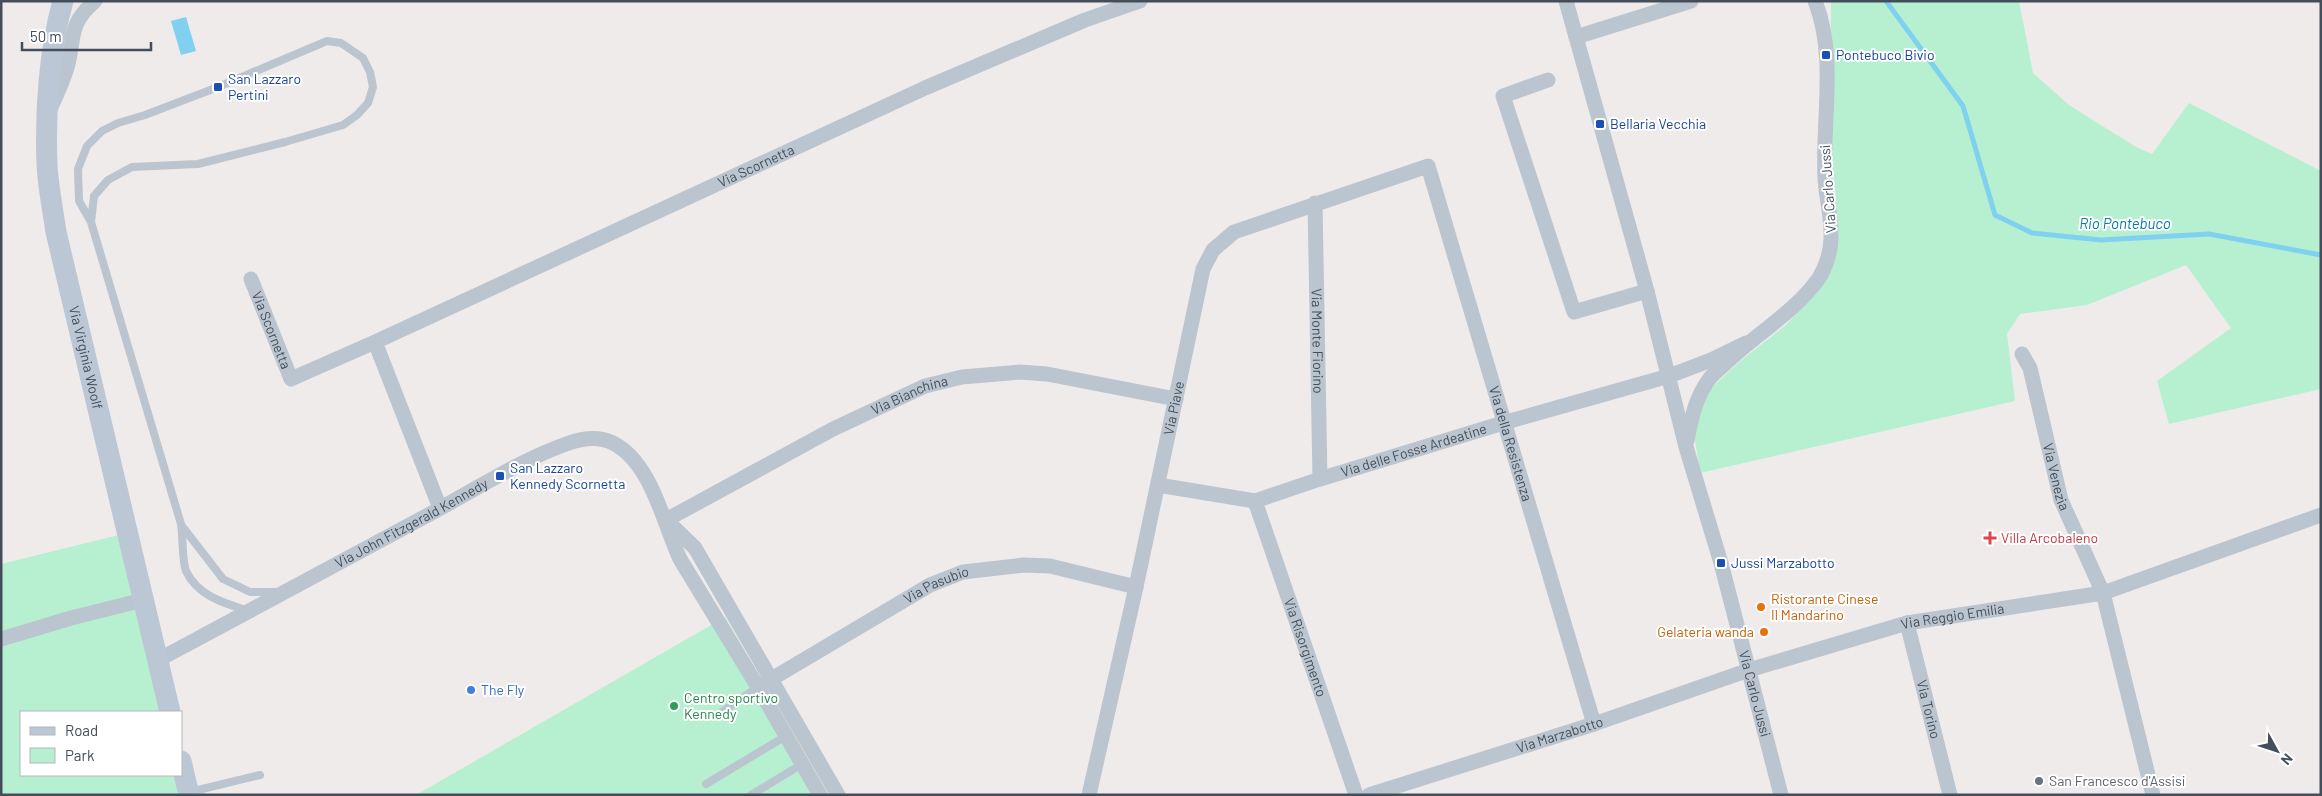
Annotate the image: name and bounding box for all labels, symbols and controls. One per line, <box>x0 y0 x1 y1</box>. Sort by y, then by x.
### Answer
scale bar <box>22 20 151 52</box>
text: 50 m <box>30 27 62 45</box>
place label: Pontebuco Bivio <box>1836 46 1935 63</box>
marker: Pontebuco Bivio <box>1820 49 1832 61</box>
place label: San Lazzaro Pertini <box>228 70 301 103</box>
marker: San Lazzaro Pertini <box>212 81 224 93</box>
place label: Bellaria Vecchia <box>1610 115 1706 132</box>
marker: Bellaria Vecchia <box>1594 118 1606 130</box>
street label: Via Scornetta <box>715 141 797 191</box>
street label: Via Carlo Jussi <box>1816 144 1839 234</box>
water label: Rio Pontebuco <box>2079 214 2171 232</box>
street label: Via Monte Fiorino <box>1309 288 1327 394</box>
street label: Via Scornetta <box>249 289 295 371</box>
street label: Via Virginia Woolf <box>66 304 107 411</box>
street label: Via Bianchina <box>868 372 949 418</box>
street label: Via Piave <box>1159 380 1187 437</box>
street label: Via della Resistenza <box>1486 384 1536 503</box>
street label: Via delle Fosse Ardeatine <box>1339 420 1489 480</box>
street label: Via Venezia <box>2040 441 2074 513</box>
place label: San Lazzaro Kennedy Scornetta <box>510 459 625 492</box>
marker: San Lazzaro Kennedy Scornetta <box>494 470 506 482</box>
street label: Via John Fitzgerald Kennedy <box>332 474 491 571</box>
place label: Villa Arcobaleno <box>2001 529 2098 546</box>
marker: Villa Arcobaleno <box>1983 531 1997 545</box>
place label: Jussi Marzabotto <box>1731 554 1835 571</box>
marker: Jussi Marzabotto <box>1715 557 1727 569</box>
street label: Via Pasubio <box>900 562 970 607</box>
place label: Ristorante Cinese Il Mandarino <box>1771 590 1878 623</box>
street label: Via Risorgimento <box>1281 596 1331 699</box>
street label: Via Reggio Emilia <box>1899 599 2005 632</box>
marker: Ristorante Cinese Il Mandarino <box>1755 601 1767 613</box>
place label: Gelateria wanda <box>1657 623 1754 640</box>
marker: Gelateria wanda <box>1758 626 1770 638</box>
street label: Via Carlo Jussi <box>1736 648 1775 739</box>
street label: Via Torino <box>1914 678 1945 740</box>
place label: The Fly <box>481 681 525 698</box>
marker: The Fly <box>465 684 477 696</box>
place label: Centro sportivo Kennedy <box>684 689 778 722</box>
marker: Centro sportivo Kennedy <box>668 700 680 712</box>
legend <box>20 711 182 776</box>
street label: Via Marzabotto <box>1514 712 1605 756</box>
text: Road <box>65 721 98 739</box>
north arrow <box>2252 726 2302 776</box>
text: Park <box>65 746 95 764</box>
text: N <box>2278 751 2297 769</box>
place label: San Francesco d'Assisi <box>2049 772 2185 789</box>
marker: San Francesco d'Assisi <box>2033 775 2045 787</box>

